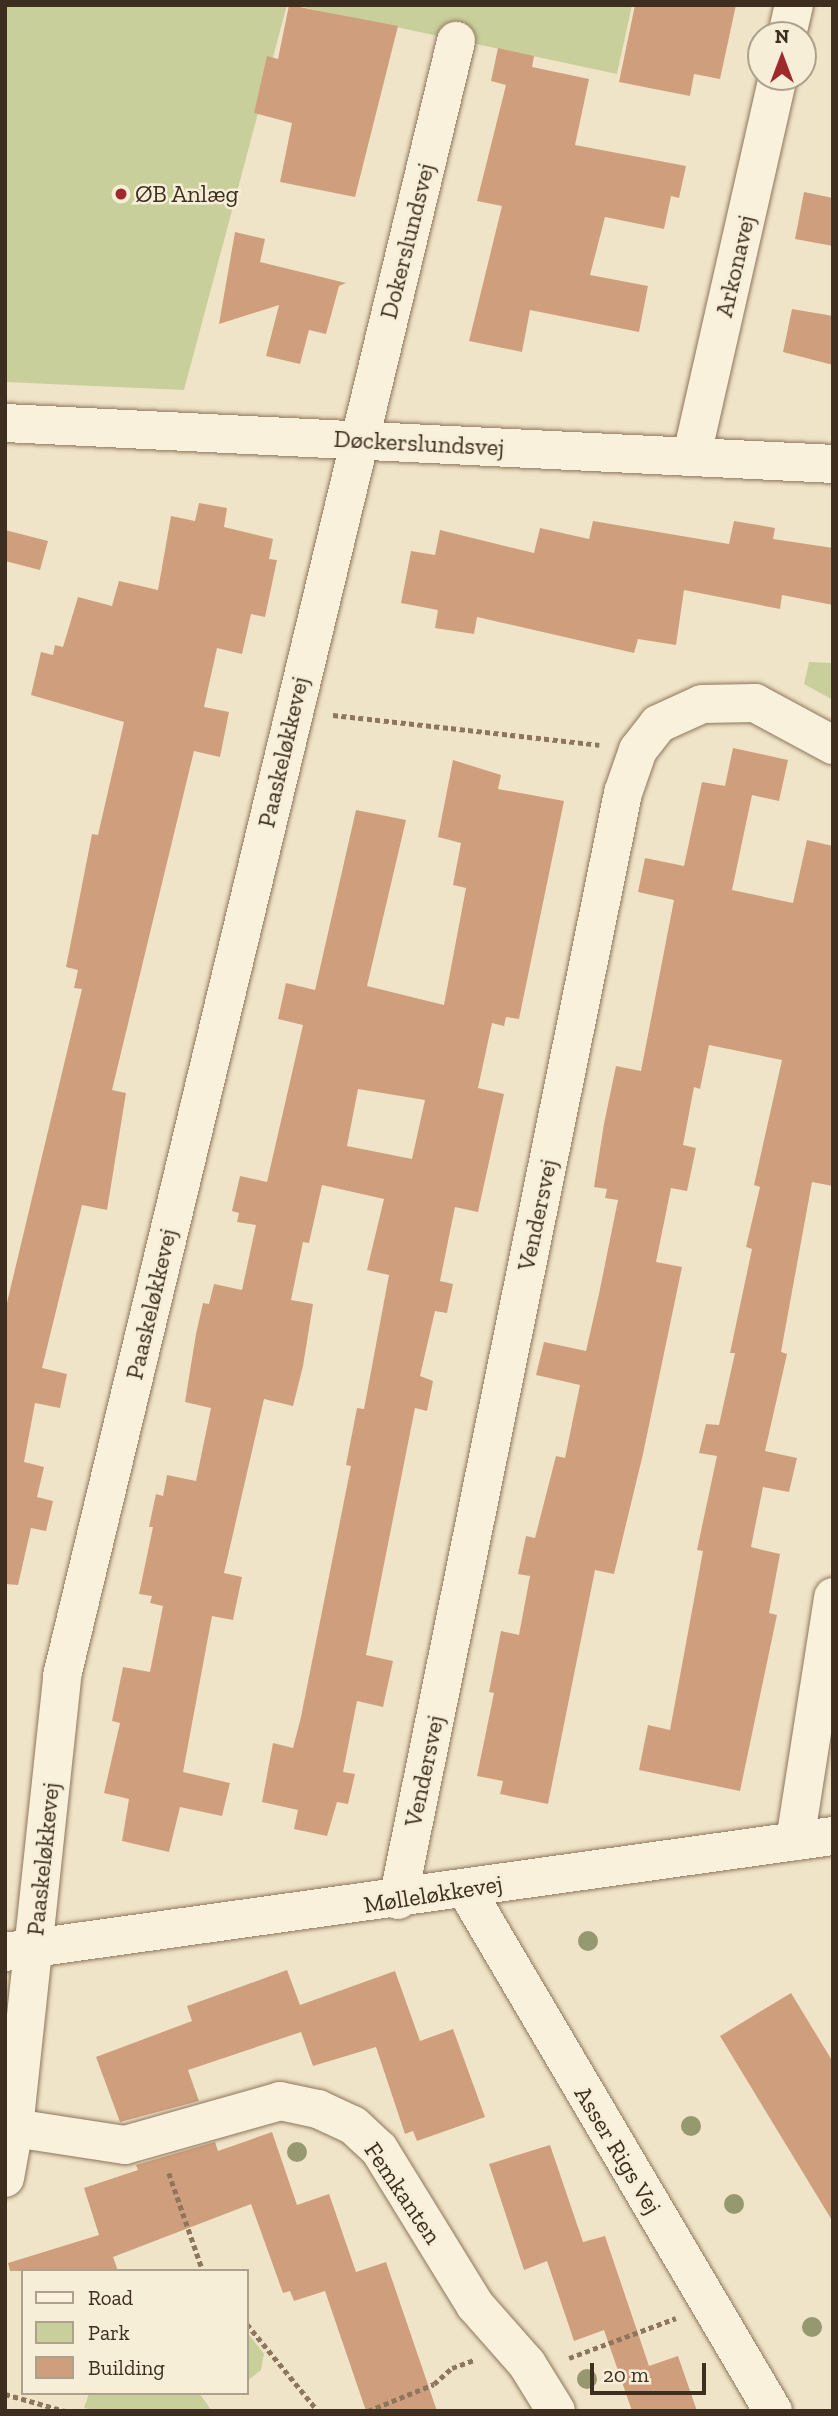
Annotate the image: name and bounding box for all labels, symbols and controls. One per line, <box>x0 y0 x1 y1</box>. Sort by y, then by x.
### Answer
north arrow <box>747 21 817 91</box>
text: N <box>775 25 789 48</box>
street label: Dokerslundsvej <box>374 160 440 322</box>
place label: ØB Anlæg <box>135 180 239 208</box>
marker: ØB Anlæg <box>113 186 129 202</box>
street label: Arkonavej <box>709 212 761 320</box>
street label: Døckerslundsvej <box>333 424 505 462</box>
street label: Paaskeløkkevej <box>252 674 314 830</box>
street label: Vendersvej <box>511 1157 563 1273</box>
street label: Paaskeløkkevej <box>120 1226 182 1382</box>
street label: Vendersvej <box>398 1713 450 1829</box>
street label: Paaskeløkkevej <box>21 1781 65 1937</box>
street label: Mølleløkkevej <box>361 1869 505 1919</box>
street label: Asser Rigs Vej <box>568 2080 668 2220</box>
street label: Femkanten <box>358 2137 448 2249</box>
legend <box>21 2269 248 2395</box>
text: Road <box>88 2285 133 2310</box>
text: Park <box>88 2320 130 2345</box>
scale bar <box>593 2350 708 2394</box>
text: Building <box>88 2355 165 2380</box>
text: 20 m <box>603 2362 649 2387</box>

